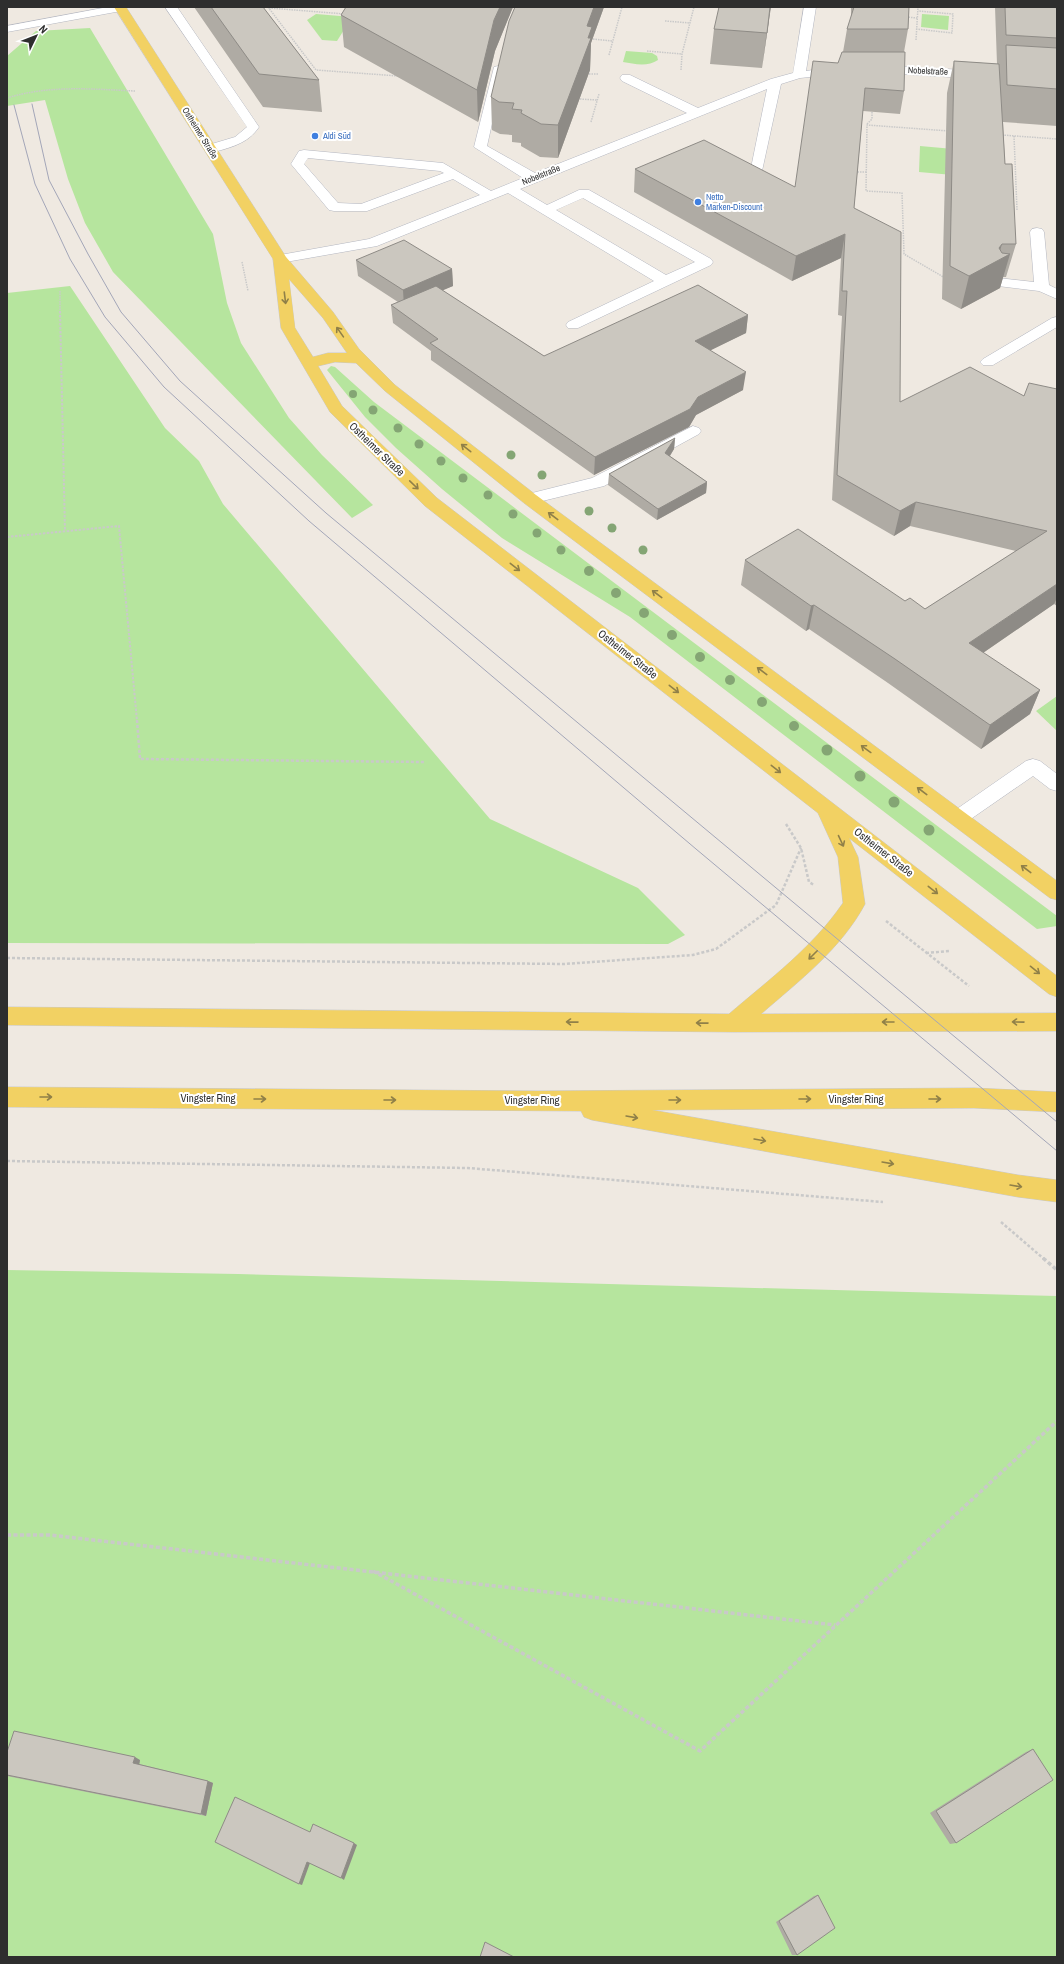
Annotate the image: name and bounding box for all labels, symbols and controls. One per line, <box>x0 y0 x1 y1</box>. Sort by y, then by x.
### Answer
north arrow <box>16 16 56 56</box>
text: N <box>36 22 51 36</box>
street label: Nobelstraße <box>908 64 948 78</box>
street label: Ostheimer Straße <box>179 105 221 161</box>
place label: Aldi Süd <box>322 130 351 142</box>
marker: Aldi Süd <box>310 131 320 141</box>
street label: Nobelstraße <box>520 162 562 188</box>
place label: Netto Marken-Discount <box>706 191 762 213</box>
marker: Netto Marken-Discount <box>693 197 703 207</box>
one-way arrow <box>281 291 289 304</box>
one-way arrow <box>336 327 344 338</box>
street label: Ostheimer Straße <box>346 419 408 479</box>
one-way arrow <box>460 444 471 453</box>
one-way arrow <box>409 480 419 490</box>
one-way arrow <box>548 512 559 520</box>
one-way arrow <box>510 563 521 571</box>
one-way arrow <box>652 589 663 598</box>
street label: Ostheimer Straße <box>595 626 661 682</box>
one-way arrow <box>756 667 767 676</box>
one-way arrow <box>668 685 679 693</box>
one-way arrow <box>861 745 872 753</box>
one-way arrow <box>771 764 782 773</box>
one-way arrow <box>917 786 928 795</box>
street label: Ostheimer Straße <box>851 824 917 880</box>
one-way arrow <box>838 835 845 847</box>
one-way arrow <box>1020 865 1031 873</box>
one-way arrow <box>927 886 938 894</box>
one-way arrow <box>808 950 818 960</box>
one-way arrow <box>1030 966 1041 975</box>
one-way arrow <box>566 1018 579 1026</box>
one-way arrow <box>882 1018 895 1026</box>
one-way arrow <box>1012 1018 1025 1025</box>
one-way arrow <box>696 1019 709 1027</box>
street label: Vingster Ring <box>181 1091 236 1105</box>
street label: Vingster Ring <box>829 1092 884 1106</box>
one-way arrow <box>39 1093 52 1101</box>
street label: Vingster Ring <box>505 1093 560 1107</box>
one-way arrow <box>253 1095 266 1103</box>
one-way arrow <box>798 1095 811 1103</box>
one-way arrow <box>928 1095 941 1103</box>
one-way arrow <box>383 1096 396 1104</box>
one-way arrow <box>668 1096 681 1104</box>
one-way arrow <box>625 1114 638 1122</box>
one-way arrow <box>753 1136 766 1144</box>
one-way arrow <box>881 1159 894 1167</box>
one-way arrow <box>1009 1182 1022 1190</box>

